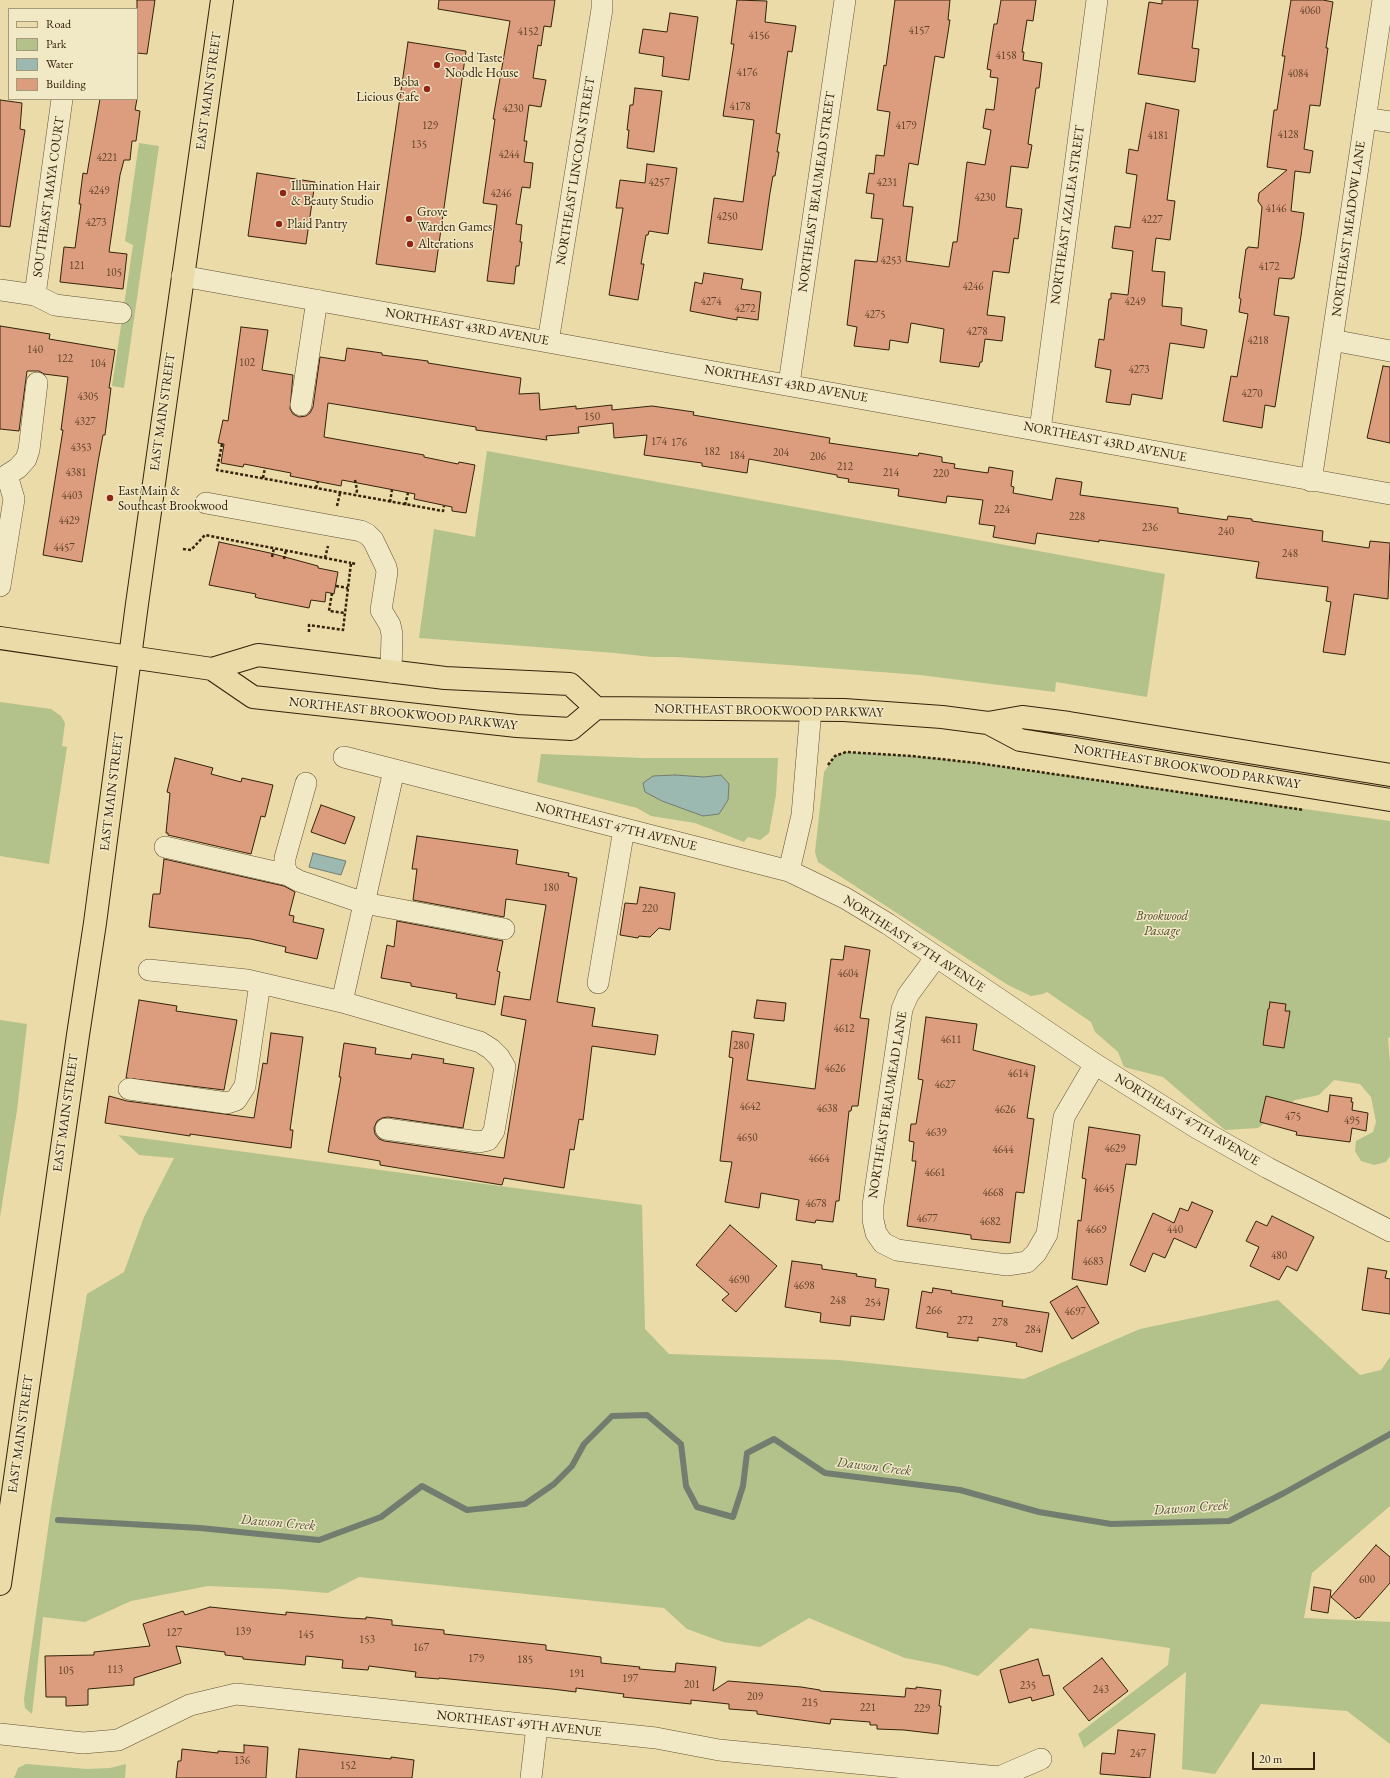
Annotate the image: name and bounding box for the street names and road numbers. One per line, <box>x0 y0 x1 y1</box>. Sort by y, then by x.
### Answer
street label: EAST MAIN STREET <box>193 31 225 151</box>
street label: NORTHEAST LINCOLN STREET <box>553 76 599 266</box>
street label: NORTHEAST BEAUMEAD STREET <box>795 91 839 293</box>
street label: SOUTHEAST MAYA COURT <box>30 116 68 278</box>
street label: NORTHEAST AZALEA STREET <box>1048 124 1088 306</box>
street label: NORTHEAST MEADOW LANE <box>1329 140 1369 318</box>
street label: NORTHEAST 43RD AVENUE <box>384 305 550 349</box>
street label: EAST MAIN STREET <box>147 352 179 472</box>
street label: NORTHEAST 43RD AVENUE <box>703 362 869 406</box>
street label: NORTHEAST 43RD AVENUE <box>1022 419 1188 465</box>
street label: NORTHEAST BROOKWOOD PARKWAY <box>288 694 518 734</box>
street label: NORTHEAST BROOKWOOD PARKWAY <box>654 701 884 721</box>
street label: EAST MAIN STREET <box>97 732 127 852</box>
street label: NORTHEAST BROOKWOOD PARKWAY <box>1073 741 1301 793</box>
street label: NORTHEAST 47TH AVENUE <box>534 799 698 855</box>
street label: NORTHEAST 47TH AVENUE <box>840 892 988 996</box>
street label: NORTHEAST BEAUMEAD LANE <box>865 1010 911 1200</box>
street label: EAST MAIN STREET <box>50 1053 82 1173</box>
street label: NORTHEAST 47TH AVENUE <box>1112 1071 1262 1169</box>
street label: EAST MAIN STREET <box>5 1374 37 1494</box>
street label: NORTHEAST 49TH AVENUE <box>436 1708 602 1740</box>

